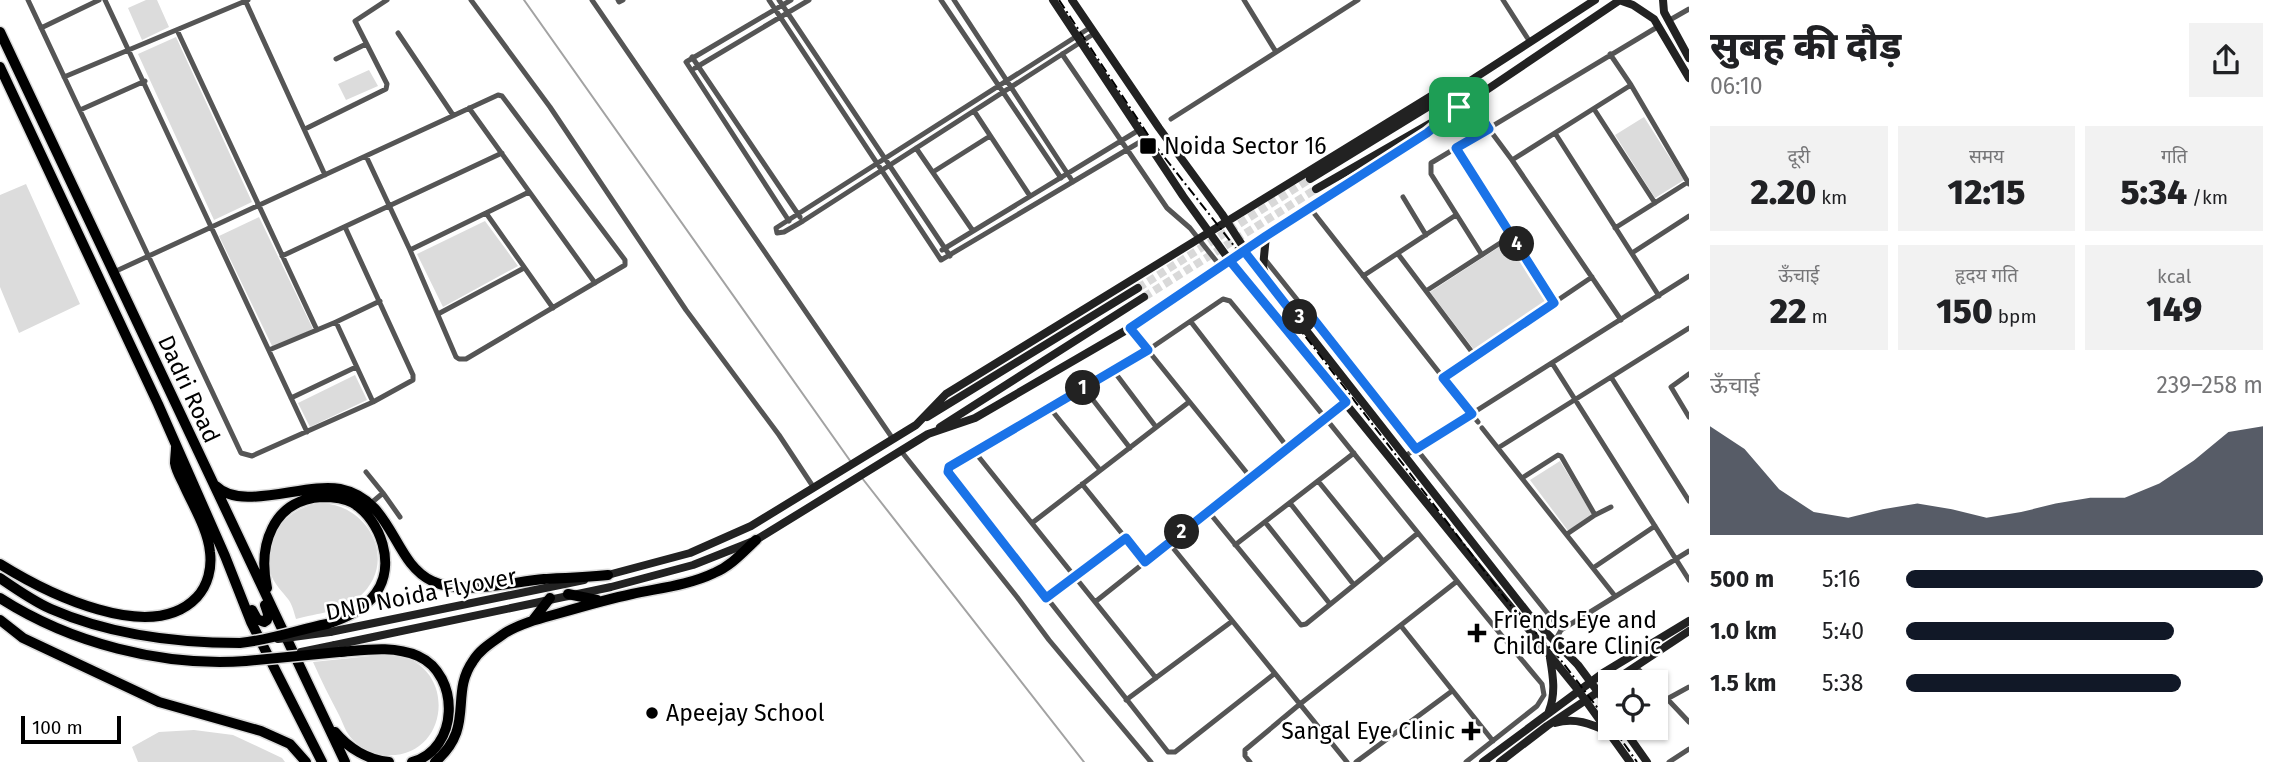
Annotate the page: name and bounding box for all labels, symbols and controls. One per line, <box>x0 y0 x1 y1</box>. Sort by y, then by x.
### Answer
text: सुबह की दौड़ <box>1710 23 1901 69</box>
button: share <box>2189 23 2263 97</box>
text: 06:10 <box>1710 72 1763 100</box>
pin <box>1429 77 1489 137</box>
icon: arrive <box>1440 88 1478 126</box>
place label: Noida Sector 16 <box>1164 132 1327 160</box>
marker: Noida Sector 16 <box>1138 136 1158 156</box>
text: दूरी <box>1787 145 1810 168</box>
text: समय <box>1969 145 2004 168</box>
text: गति <box>2161 145 2187 168</box>
text: 2.20 <box>1750 171 1816 213</box>
text: 12:15 <box>1948 171 2025 213</box>
text: 5:34 <box>2120 171 2187 213</box>
text: km <box>1816 186 1847 209</box>
text: /km <box>2187 186 2228 209</box>
pin: 4 <box>1500 226 1534 262</box>
text: 4 <box>1511 232 1522 255</box>
text: ऊँचाई <box>1778 264 1819 287</box>
text: हृदय गति <box>1955 264 2018 287</box>
text: kcal <box>2157 265 2191 288</box>
text: 149 <box>2146 288 2202 330</box>
text: 22 <box>1770 290 1806 332</box>
text: 150 <box>1936 290 1993 332</box>
pin: 3 <box>1282 300 1318 334</box>
text: 3 <box>1295 305 1304 328</box>
text: m <box>1806 305 1828 328</box>
text: bpm <box>1993 305 2037 328</box>
street label: Dadri Road <box>152 331 226 447</box>
pin: 1 <box>1066 370 1100 406</box>
text: ऊँचाई <box>1710 371 1760 399</box>
text: 239–258 m <box>2157 371 2263 399</box>
text: 1 <box>1078 376 1087 399</box>
pin: 2 <box>1164 514 1200 550</box>
text: 2 <box>1177 520 1186 543</box>
street label: DND Noida Flyover <box>323 562 519 626</box>
text: 500 m <box>1710 565 1774 593</box>
text: 5:16 <box>1822 565 1860 593</box>
place label: Friends Eye and Child Care Clinic <box>1493 606 1661 660</box>
text: 1.0 km <box>1710 617 1777 645</box>
text: 5:40 <box>1822 617 1864 645</box>
marker: Friends Eye and Child Care Clinic <box>1467 623 1487 643</box>
text: 1.5 km <box>1710 669 1776 697</box>
text: 5:38 <box>1822 669 1863 697</box>
map controls <box>1598 670 1668 740</box>
button: locate <box>1598 670 1668 740</box>
place label: Apeejay School <box>666 699 825 727</box>
marker: Apeejay School <box>644 705 660 721</box>
scale bar <box>21 713 121 745</box>
text: 100 m <box>32 716 83 739</box>
place label: Sangal Eye Clinic <box>1281 717 1455 745</box>
marker: Sangal Eye Clinic <box>1461 721 1481 741</box>

